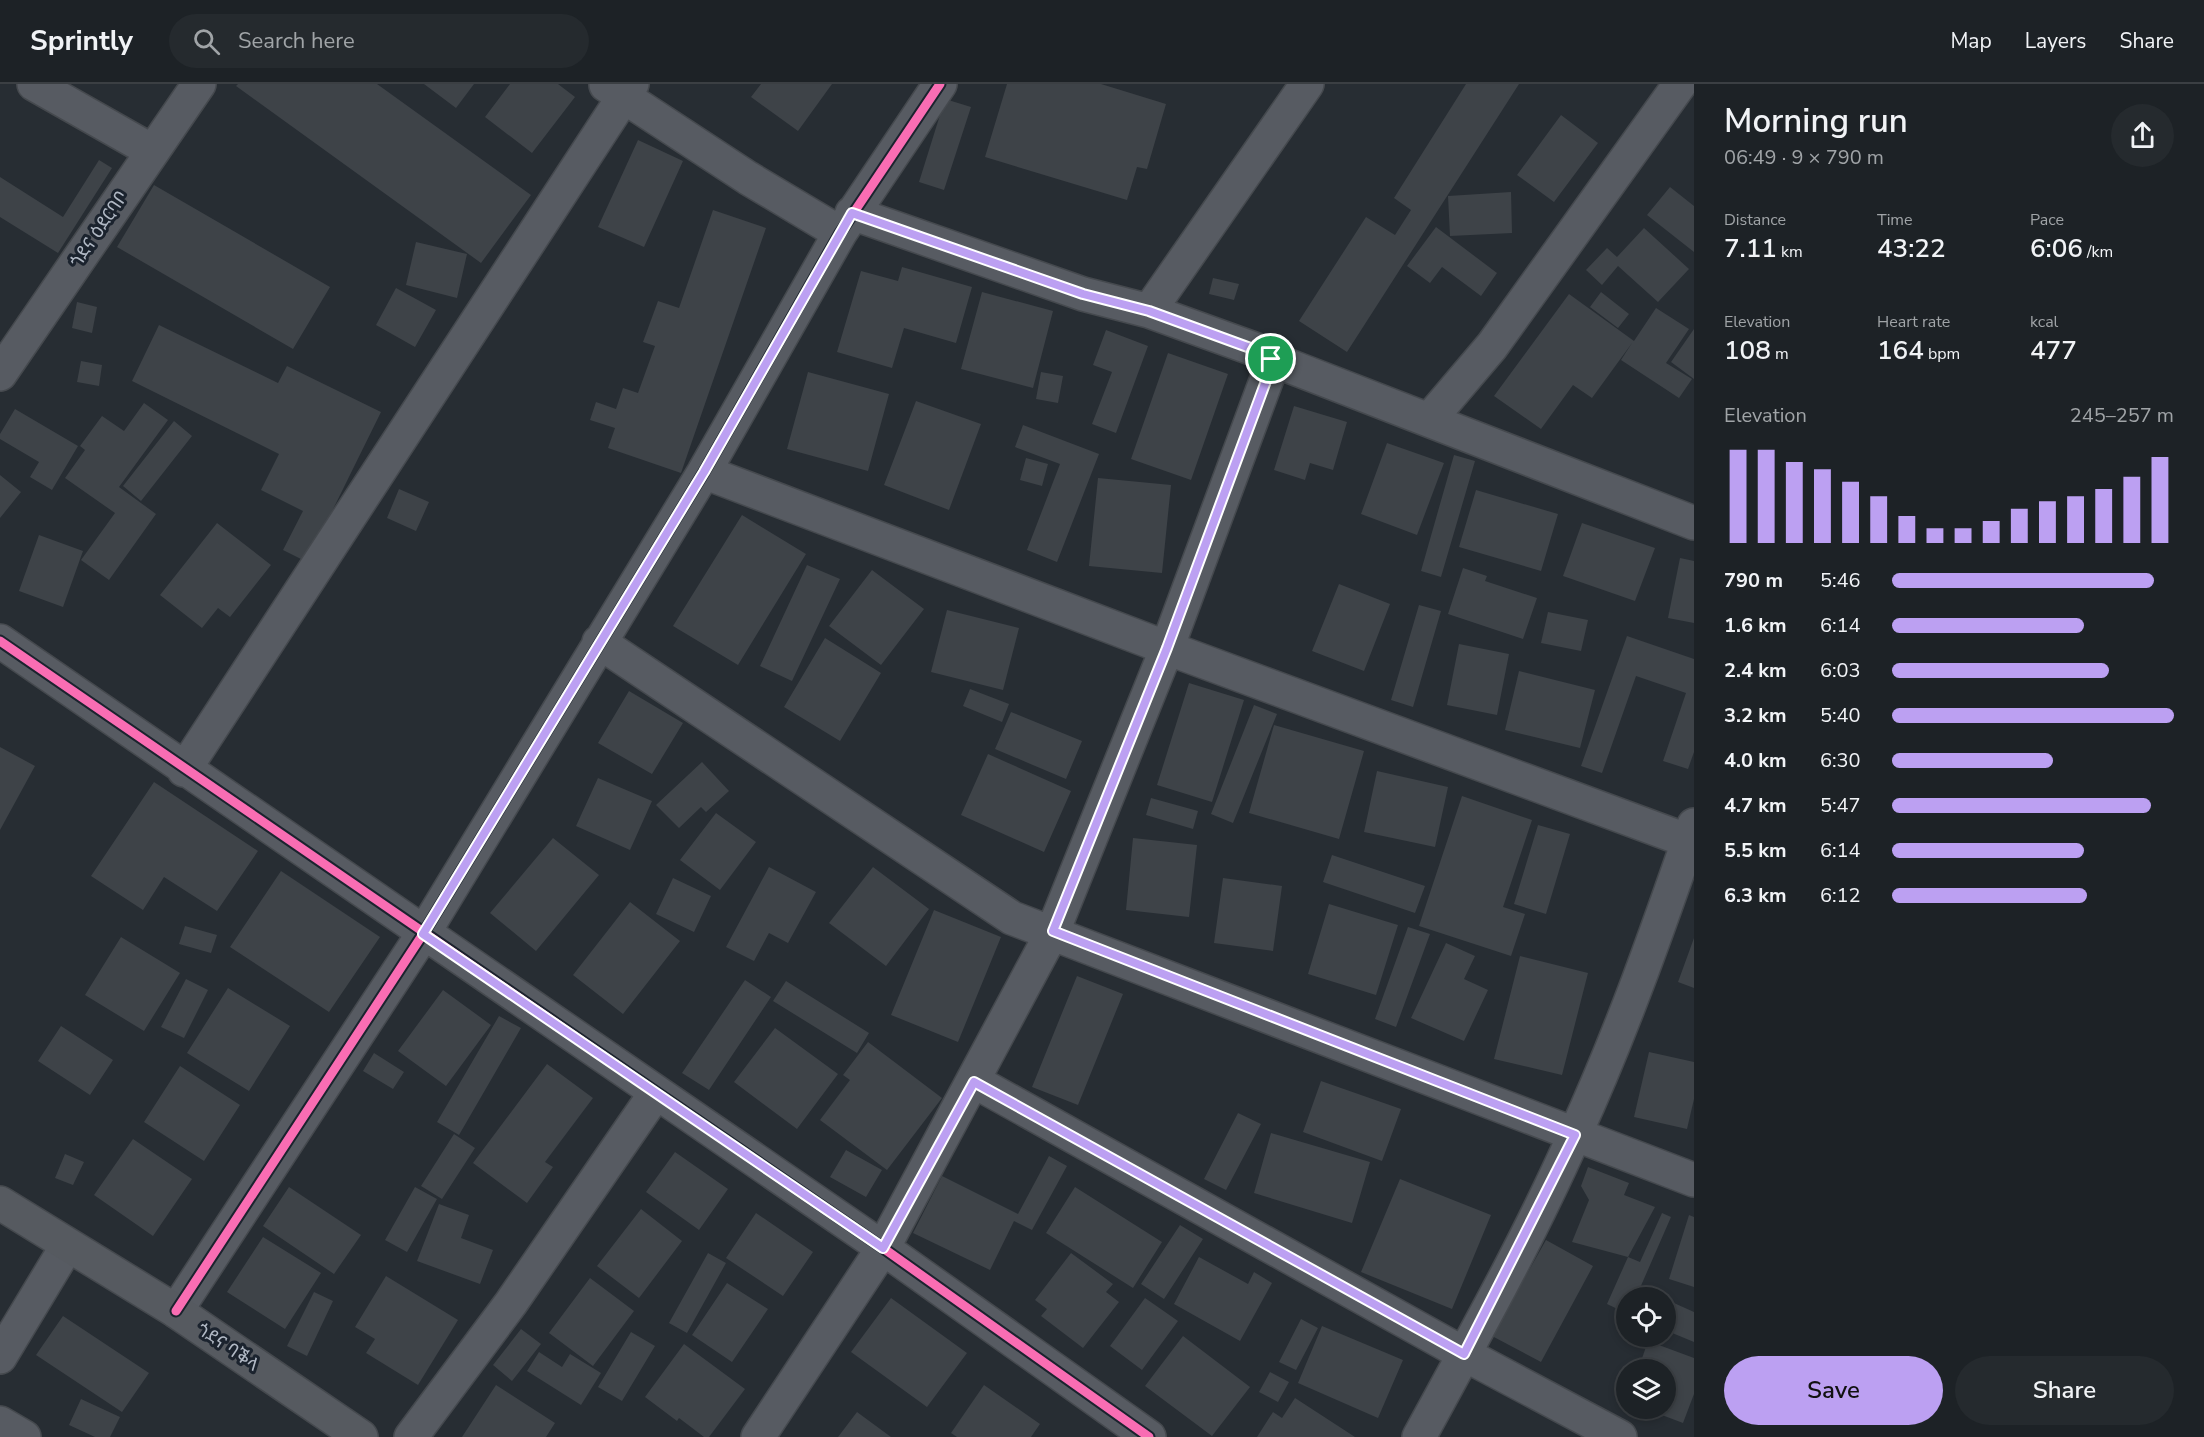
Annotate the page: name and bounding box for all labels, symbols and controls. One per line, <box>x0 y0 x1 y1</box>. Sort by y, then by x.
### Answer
search box <box>169 14 589 68</box>
text: Sprintly <box>30 22 133 60</box>
icon: search <box>190 25 223 58</box>
text: Search here <box>238 26 355 56</box>
text: Map <box>1950 27 1992 55</box>
text: Layers <box>2025 27 2086 55</box>
text: Share <box>2119 27 2174 55</box>
text: Morning run <box>1724 99 1908 144</box>
button: share <box>2111 104 2174 167</box>
text: 06:49 · 9 × 790 m <box>1724 144 1884 171</box>
street label: ጎደና ዕደርባቦ <box>65 186 133 272</box>
text: Distance <box>1724 209 1786 231</box>
text: Time <box>1877 209 1913 231</box>
text: Pace <box>2030 209 2064 231</box>
text: 7.11 <box>1724 231 1777 266</box>
text: 43:22 <box>1877 231 1946 266</box>
text: 6:06 <box>2030 231 2083 266</box>
text: km <box>1777 241 1803 263</box>
text: /km <box>2083 241 2113 263</box>
text: Elevation <box>1724 311 1790 333</box>
text: Heart rate <box>1877 311 1950 333</box>
text: kcal <box>2030 311 2058 333</box>
pin <box>1245 333 1296 384</box>
text: 108 <box>1724 333 1771 368</box>
text: 164 <box>1877 333 1924 368</box>
text: 477 <box>2030 333 2077 368</box>
icon: arrive <box>1254 342 1287 375</box>
text: m <box>1771 343 1789 365</box>
text: bpm <box>1924 343 1960 365</box>
text: Elevation <box>1724 402 1807 429</box>
text: 245–257 m <box>2070 402 2174 429</box>
text: 790 m <box>1724 567 1783 594</box>
text: 5:46 <box>1820 567 1861 594</box>
text: 1.6 km <box>1724 612 1787 639</box>
text: 6:14 <box>1820 612 1861 639</box>
text: 2.4 km <box>1724 657 1787 684</box>
text: 6:03 <box>1820 657 1861 684</box>
text: 3.2 km <box>1724 702 1787 729</box>
text: 5:40 <box>1820 702 1861 729</box>
text: 4.0 km <box>1724 747 1787 774</box>
text: 6:30 <box>1820 747 1861 774</box>
text: 4.7 km <box>1724 792 1787 819</box>
text: 5:47 <box>1820 792 1861 819</box>
text: 5.5 km <box>1724 837 1787 864</box>
text: 6:14 <box>1820 837 1861 864</box>
text: 6.3 km <box>1724 882 1787 909</box>
text: 6:12 <box>1820 882 1861 909</box>
map controls <box>1616 1287 1676 1419</box>
button: locate <box>1616 1287 1676 1347</box>
street label: ጎደና ባቕላ <box>192 1318 264 1376</box>
button: Save <box>1724 1356 1943 1425</box>
button: Share <box>1955 1356 2174 1425</box>
button: layers <box>1616 1359 1676 1419</box>

